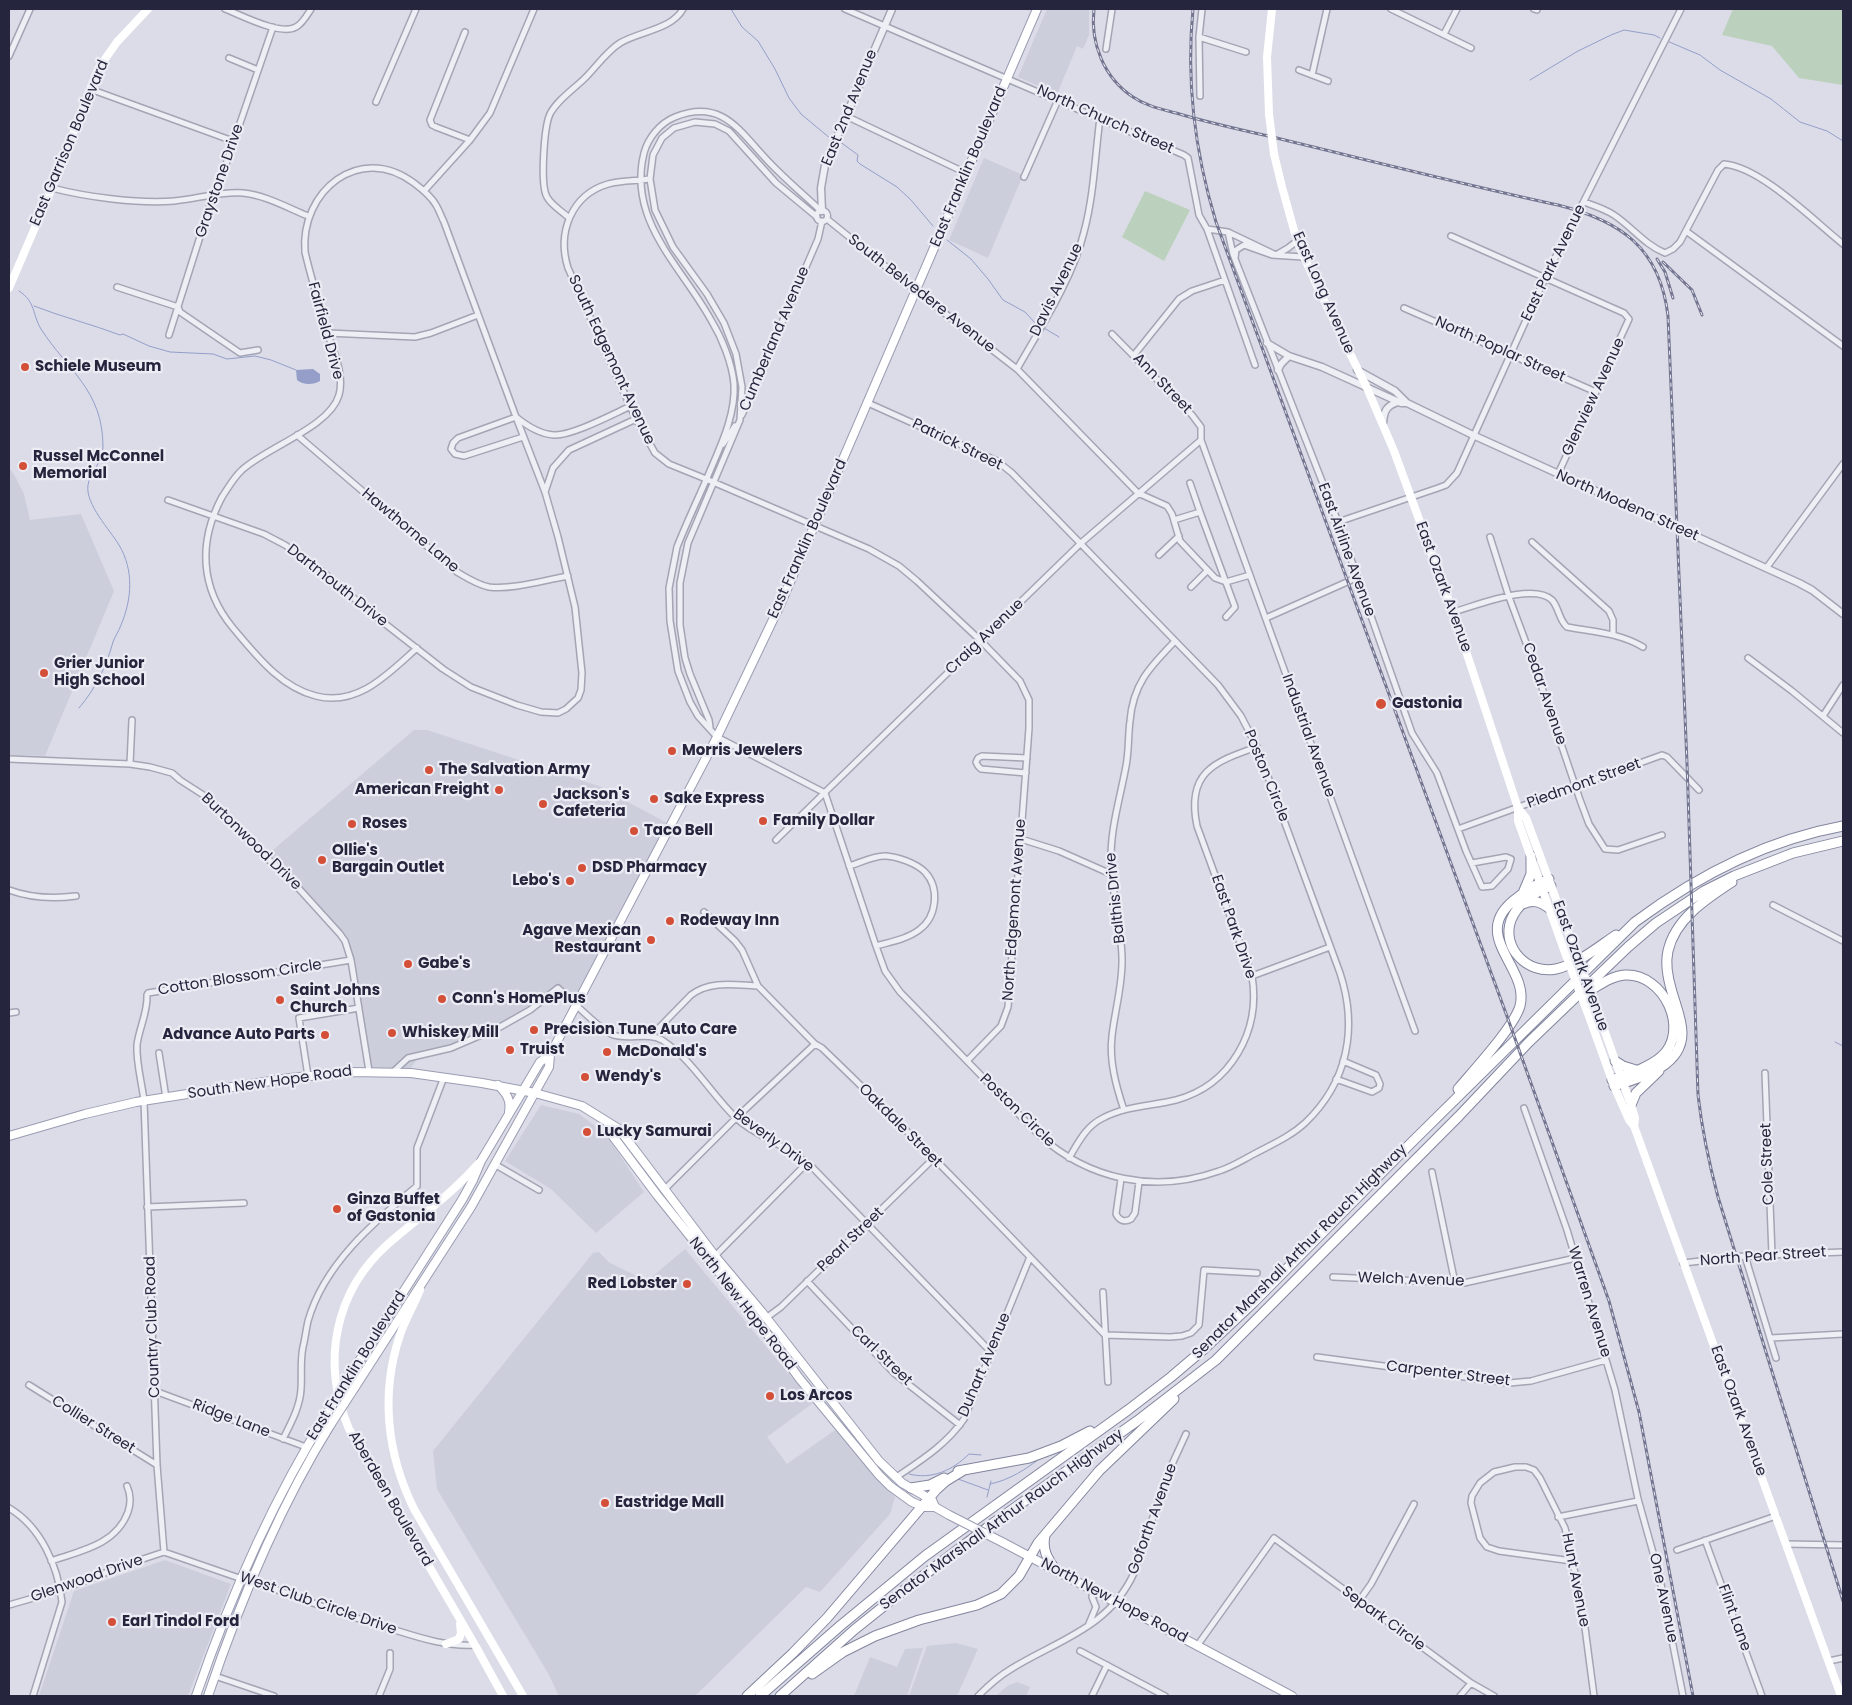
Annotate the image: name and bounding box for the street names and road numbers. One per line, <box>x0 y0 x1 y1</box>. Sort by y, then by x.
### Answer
street label: East 2nd Avenue <box>818 47 882 169</box>
street label: East Garrison Boulevard <box>27 57 113 229</box>
street label: North Church Street <box>1034 82 1176 158</box>
street label: East Franklin Boulevard <box>927 84 1011 250</box>
street label: Graystone Drive <box>192 122 248 240</box>
street label: East Park Avenue <box>1518 202 1590 324</box>
street label: East Long Avenue <box>1288 229 1358 357</box>
street label: South Belvedere Avenue <box>844 231 998 357</box>
street label: Davis Avenue <box>1027 241 1087 339</box>
street label: Cumberland Avenue <box>736 264 814 414</box>
street label: South Edgemont Avenue <box>564 272 658 448</box>
street label: Fairfield Drive <box>303 280 347 382</box>
street label: North Poplar Street <box>1432 313 1568 387</box>
street label: Glenview Avenue <box>1559 335 1629 459</box>
street label: Ann Street <box>1129 350 1195 418</box>
street label: Patrick Street <box>909 415 1005 475</box>
street label: East Franklin Boulevard <box>765 457 851 621</box>
street label: North Modena Street <box>1553 466 1701 546</box>
street label: East Airline Avenue <box>1313 481 1379 619</box>
street label: Hawthorne Lane <box>358 485 462 577</box>
street label: East Ozark Avenue <box>1411 519 1475 655</box>
street label: Dartmouth Drive <box>283 541 391 631</box>
street label: Craig Avenue <box>942 595 1028 679</box>
street label: Cedar Avenue <box>1518 640 1570 748</box>
street label: Industrial Avenue <box>1277 672 1339 800</box>
street label: Poston Circle <box>1239 727 1293 825</box>
street label: Piedmont Street <box>1525 755 1643 813</box>
street label: Burtonwood Drive <box>197 790 305 894</box>
street label: North Edgemont Avenue <box>1000 818 1030 1002</box>
street label: Balthis Drive <box>1102 852 1130 944</box>
street label: East Park Drive <box>1207 873 1259 981</box>
street label: East Ozark Avenue <box>1548 898 1612 1034</box>
street label: Cotton Blossom Circle <box>157 956 323 1000</box>
street label: South New Hope Road <box>187 1063 353 1103</box>
street label: Poston Circle <box>976 1071 1058 1151</box>
street label: Oakdale Street <box>854 1080 946 1172</box>
street label: Beverly Drive <box>729 1106 817 1176</box>
street label: Cole Street <box>1758 1123 1778 1205</box>
street label: Senator Marshall Arthur Rauch Highway <box>1189 1141 1411 1363</box>
street label: Pearl Street <box>814 1204 888 1276</box>
street label: North New Hope Road <box>685 1234 799 1374</box>
street label: Warren Avenue <box>1564 1244 1614 1360</box>
street label: North Pear Street <box>1699 1244 1827 1270</box>
street label: Country Club Road <box>142 1256 164 1398</box>
street label: Welch Avenue <box>1357 1269 1465 1291</box>
street label: East Franklin Boulevard <box>304 1288 410 1444</box>
street label: Duhart Avenue <box>955 1310 1015 1420</box>
street label: Carl Street <box>846 1322 916 1390</box>
street label: East Ozark Avenue <box>1706 1343 1770 1479</box>
street label: Carpenter Street <box>1385 1357 1511 1391</box>
street label: Collier Street <box>48 1392 138 1458</box>
street label: Ridge Lane <box>190 1396 272 1442</box>
street label: Senator Marshall Arthur Rauch Highway <box>877 1426 1127 1614</box>
street label: Aberdeen Boulevard <box>344 1428 436 1570</box>
street label: Goforth Avenue <box>1125 1461 1181 1577</box>
street label: Hunt Avenue <box>1557 1531 1593 1629</box>
street label: Glenwood Drive <box>29 1551 145 1607</box>
street label: One Avenue <box>1645 1552 1681 1644</box>
street label: North New Hope Road <box>1038 1555 1190 1647</box>
street label: West Club Circle Drive <box>237 1569 399 1639</box>
street label: Flint Lane <box>1714 1582 1754 1654</box>
street label: Separk Circle <box>1338 1583 1428 1655</box>

